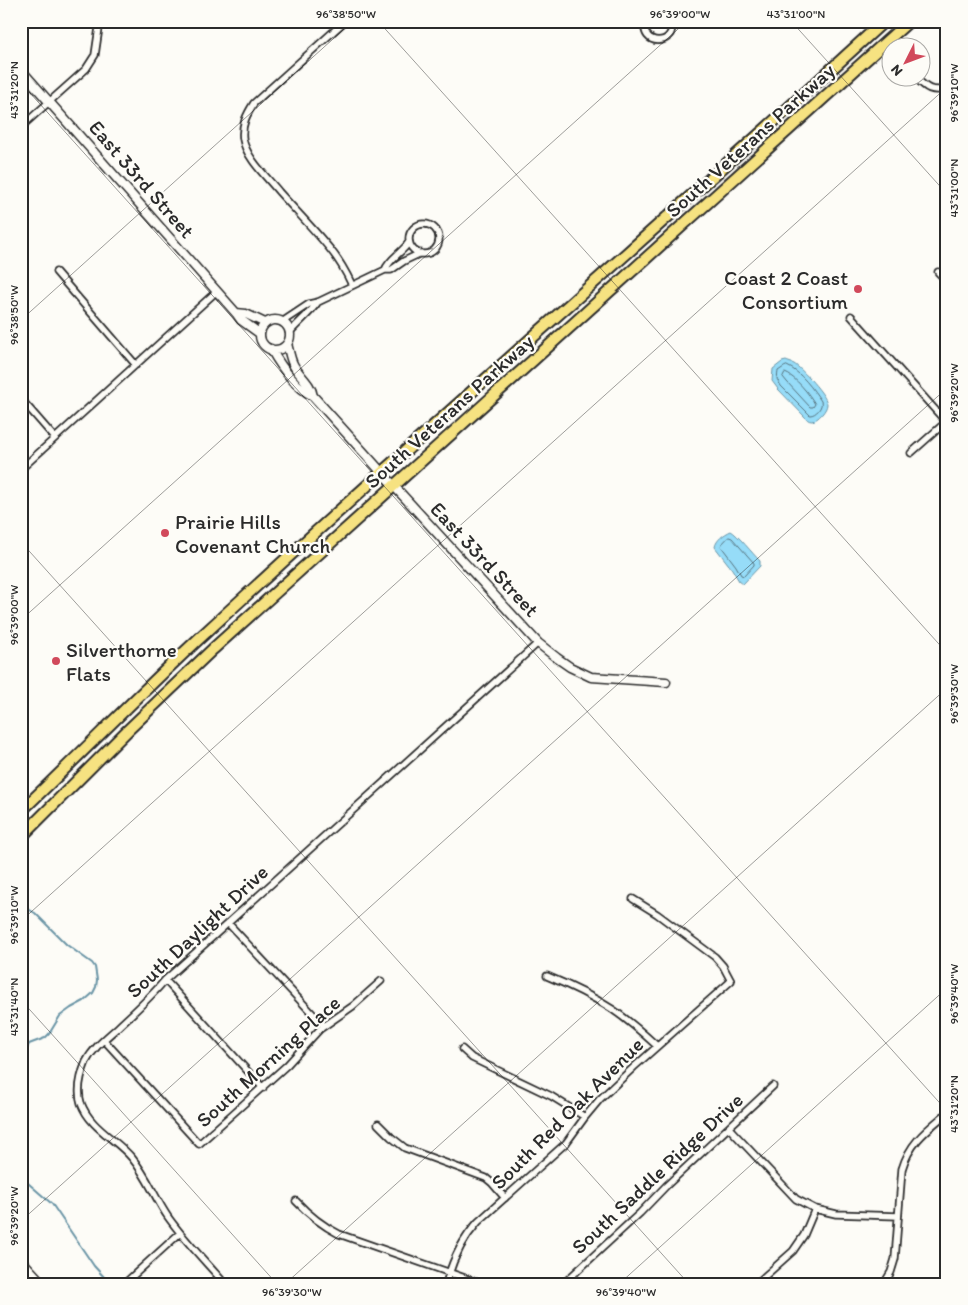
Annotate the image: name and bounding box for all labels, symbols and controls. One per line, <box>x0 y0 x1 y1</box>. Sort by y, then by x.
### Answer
text: 96°38'50"W <box>316 7 376 21</box>
text: 96°39'00"W <box>650 7 710 21</box>
text: 43°31'00"N <box>767 7 825 21</box>
north arrow <box>880 38 930 88</box>
street label: South Veterans Parkway <box>660 57 840 222</box>
text: 43°31'20"N <box>7 61 21 119</box>
text: N <box>887 61 906 80</box>
text: 96°39'10"W <box>947 64 961 122</box>
street label: East 33rd Street <box>84 115 200 243</box>
text: 43°31'00"N <box>947 159 961 217</box>
place label: Coast 2 Coast Consortium <box>724 265 848 314</box>
marker: Coast 2 Coast Consortium <box>852 283 864 295</box>
text: 96°38'50"W <box>7 285 21 345</box>
street label: South Veterans Parkway <box>359 328 539 493</box>
text: 96°39'20"W <box>947 363 961 423</box>
street label: East 33rd Street <box>425 496 545 622</box>
place label: Prairie Hills Covenant Church <box>175 509 331 558</box>
marker: Prairie Hills Covenant Church <box>159 527 171 539</box>
text: 96°39'00"W <box>7 585 21 645</box>
place label: Silverthorne Flats <box>66 637 177 686</box>
marker: Silverthorne Flats <box>50 655 62 667</box>
text: 96°39'30"W <box>947 664 961 724</box>
street label: South Daylight Drive <box>121 859 273 1003</box>
text: 96°39'10"W <box>7 886 21 944</box>
text: 96°39'40"W <box>947 964 961 1024</box>
text: 43°31'40"N <box>7 978 21 1036</box>
street label: South Morning Place <box>191 990 345 1132</box>
street label: South Red Oak Avenue <box>486 1032 648 1194</box>
text: 43°31'20"N <box>947 1075 961 1133</box>
street label: South Saddle Ridge Drive <box>566 1087 748 1259</box>
text: 96°39'20"W <box>7 1186 21 1246</box>
text: 96°39'30"W <box>262 1285 322 1299</box>
text: 96°39'40"W <box>596 1285 656 1299</box>

